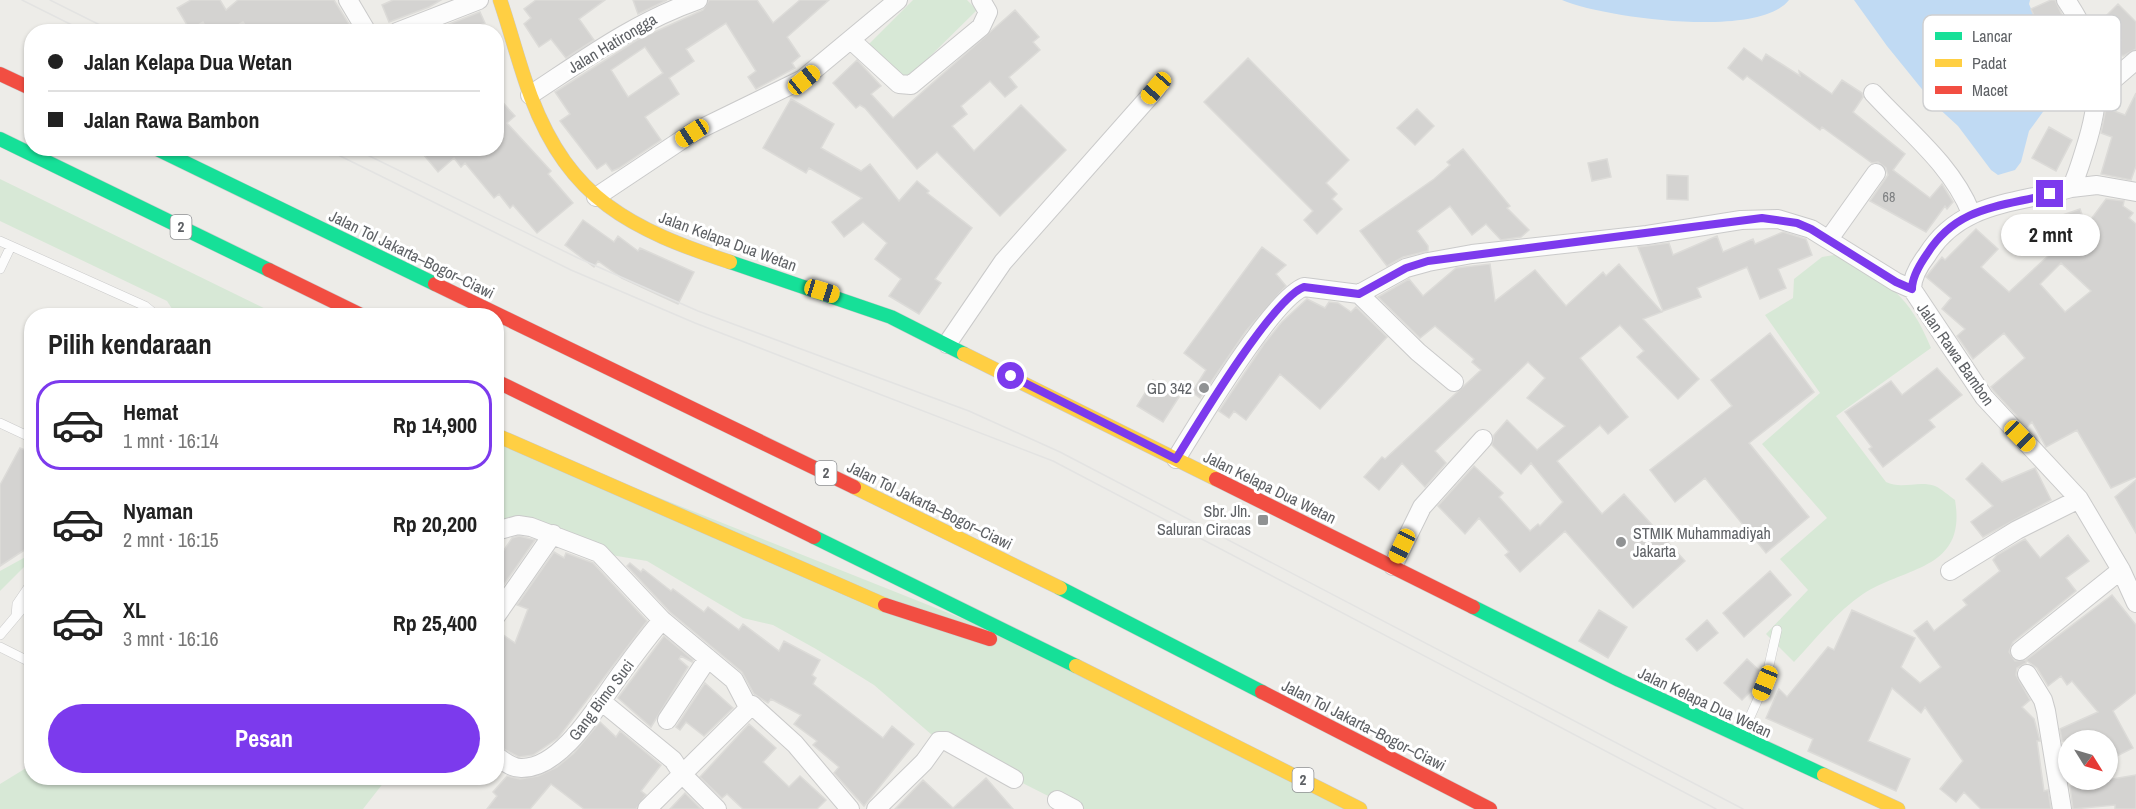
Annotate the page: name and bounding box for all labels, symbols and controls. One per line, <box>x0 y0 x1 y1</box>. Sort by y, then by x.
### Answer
street label: Jalan Hatirongga <box>564 7 661 78</box>
legend <box>1923 15 2121 111</box>
text: Lancar <box>1972 25 2013 47</box>
text: Jalan Kelapa Dua Wetan <box>84 47 292 77</box>
text: Padat <box>1972 52 2007 74</box>
car <box>784 62 824 98</box>
car <box>1137 69 1175 107</box>
text: Macet <box>1972 79 2008 101</box>
text: Jalan Rawa Bambon <box>84 105 259 135</box>
car <box>672 116 712 150</box>
route end <box>2036 180 2063 207</box>
house number: 68 <box>1883 188 1895 206</box>
street label: Jalan Tol Jakarta–Bogor–Ciawi <box>326 204 498 304</box>
street label: Jalan Kelapa Dua Wetan <box>656 206 800 276</box>
road number: 2 <box>170 215 192 239</box>
callout: 2 mnt <box>2000 215 2100 257</box>
text: 2 mnt <box>2029 221 2072 248</box>
car <box>802 277 842 305</box>
street label: Jalan Rawa Bambon <box>1912 298 2000 410</box>
text: Pilih kendaraan <box>48 326 212 362</box>
route start <box>997 362 1024 389</box>
place label: GD 342 <box>1147 377 1192 399</box>
marker: GD 342 <box>1197 381 1211 395</box>
text: Hemat <box>123 397 178 427</box>
icon: car <box>51 398 105 452</box>
text: Rp 14,900 <box>393 410 477 440</box>
car <box>2001 417 2039 455</box>
text: 1 mnt · 16:14 <box>123 427 219 454</box>
street label: Jalan Kelapa Dua Wetan <box>1200 445 1340 529</box>
street label: Jalan Tol Jakarta–Bogor–Ciawi <box>844 455 1016 555</box>
road number: 2 <box>816 461 836 485</box>
text: Nyaman <box>123 496 193 526</box>
icon: car <box>51 497 105 551</box>
place label: Sbr. Jln. Saluran Ciracas <box>1157 500 1251 540</box>
text: Rp 20,200 <box>393 509 477 539</box>
marker: Sbr. Jln. Saluran Ciracas <box>1256 513 1270 527</box>
place label: STMIK Muhammadiyah Jakarta <box>1633 522 1771 562</box>
text: 2 mnt · 16:15 <box>123 526 219 553</box>
car <box>1386 526 1418 566</box>
marker: STMIK Muhammadiyah Jakarta <box>1614 535 1628 549</box>
text: XL <box>123 595 146 625</box>
icon: car <box>51 596 105 650</box>
text: Rp 25,400 <box>393 608 477 638</box>
text: 3 mnt · 16:16 <box>123 625 219 652</box>
street label: Gang Bimo Suci <box>563 655 639 745</box>
street label: Jalan Kelapa Dua Wetan <box>1635 661 1775 743</box>
car <box>1750 663 1780 703</box>
street label: Jalan Tol Jakarta–Bogor–Ciawi <box>1278 674 1450 776</box>
button: Pesan <box>48 704 480 773</box>
north arrow <box>2058 730 2118 790</box>
map controls <box>2058 730 2118 790</box>
road number: 2 <box>1292 768 1314 792</box>

